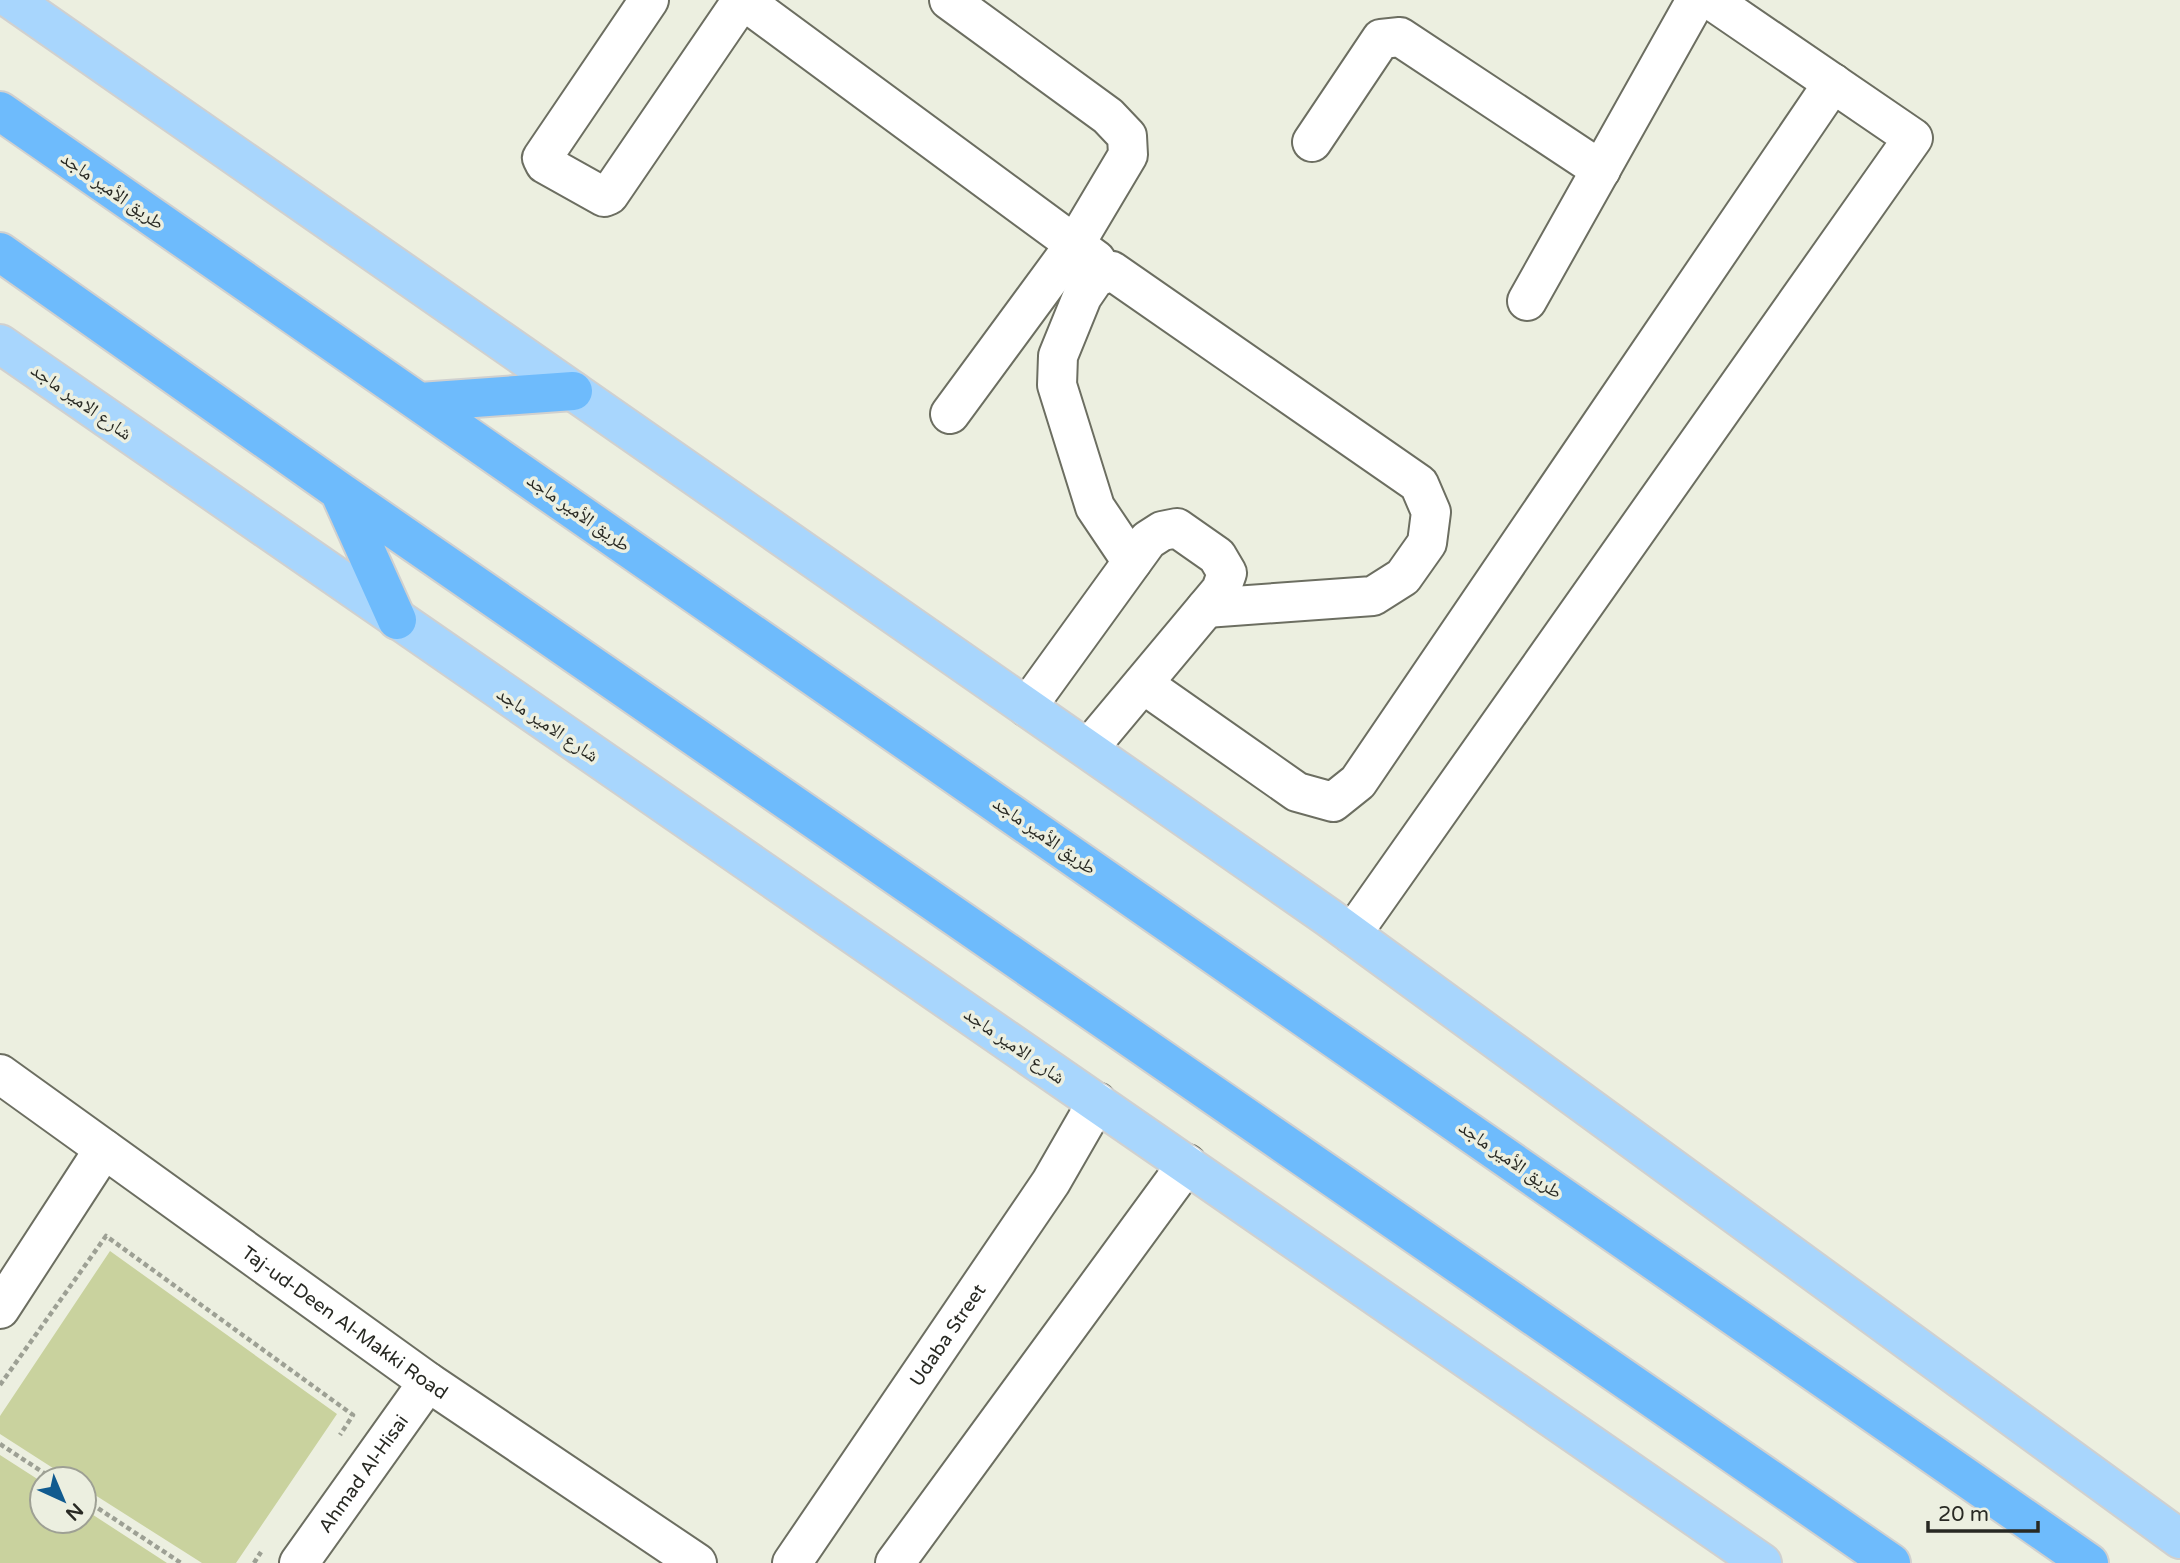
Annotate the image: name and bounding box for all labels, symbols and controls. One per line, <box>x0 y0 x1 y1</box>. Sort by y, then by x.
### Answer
street label: طريق الأمير ماجد <box>57 147 168 235</box>
street label: شارع الامير ماجد <box>27 359 136 445</box>
street label: طريق الأمير ماجد <box>523 469 634 557</box>
street label: شارع الامير ماجد <box>492 683 603 767</box>
street label: طريق الأمير ماجد <box>989 792 1100 880</box>
street label: شارع الامير ماجد <box>960 1003 1069 1089</box>
street label: طريق الأمير ماجد <box>1455 1116 1566 1204</box>
street label: Taj-ud-Deen Al-Makki Road <box>237 1242 452 1404</box>
street label: Udaba Street <box>906 1280 990 1391</box>
street label: Ahmad Al-Hisai <box>314 1411 413 1537</box>
north arrow <box>28 1465 98 1535</box>
scale bar <box>1928 1490 2038 1534</box>
text: N <box>61 1498 87 1525</box>
text: 20 m <box>1938 1502 1989 1527</box>

